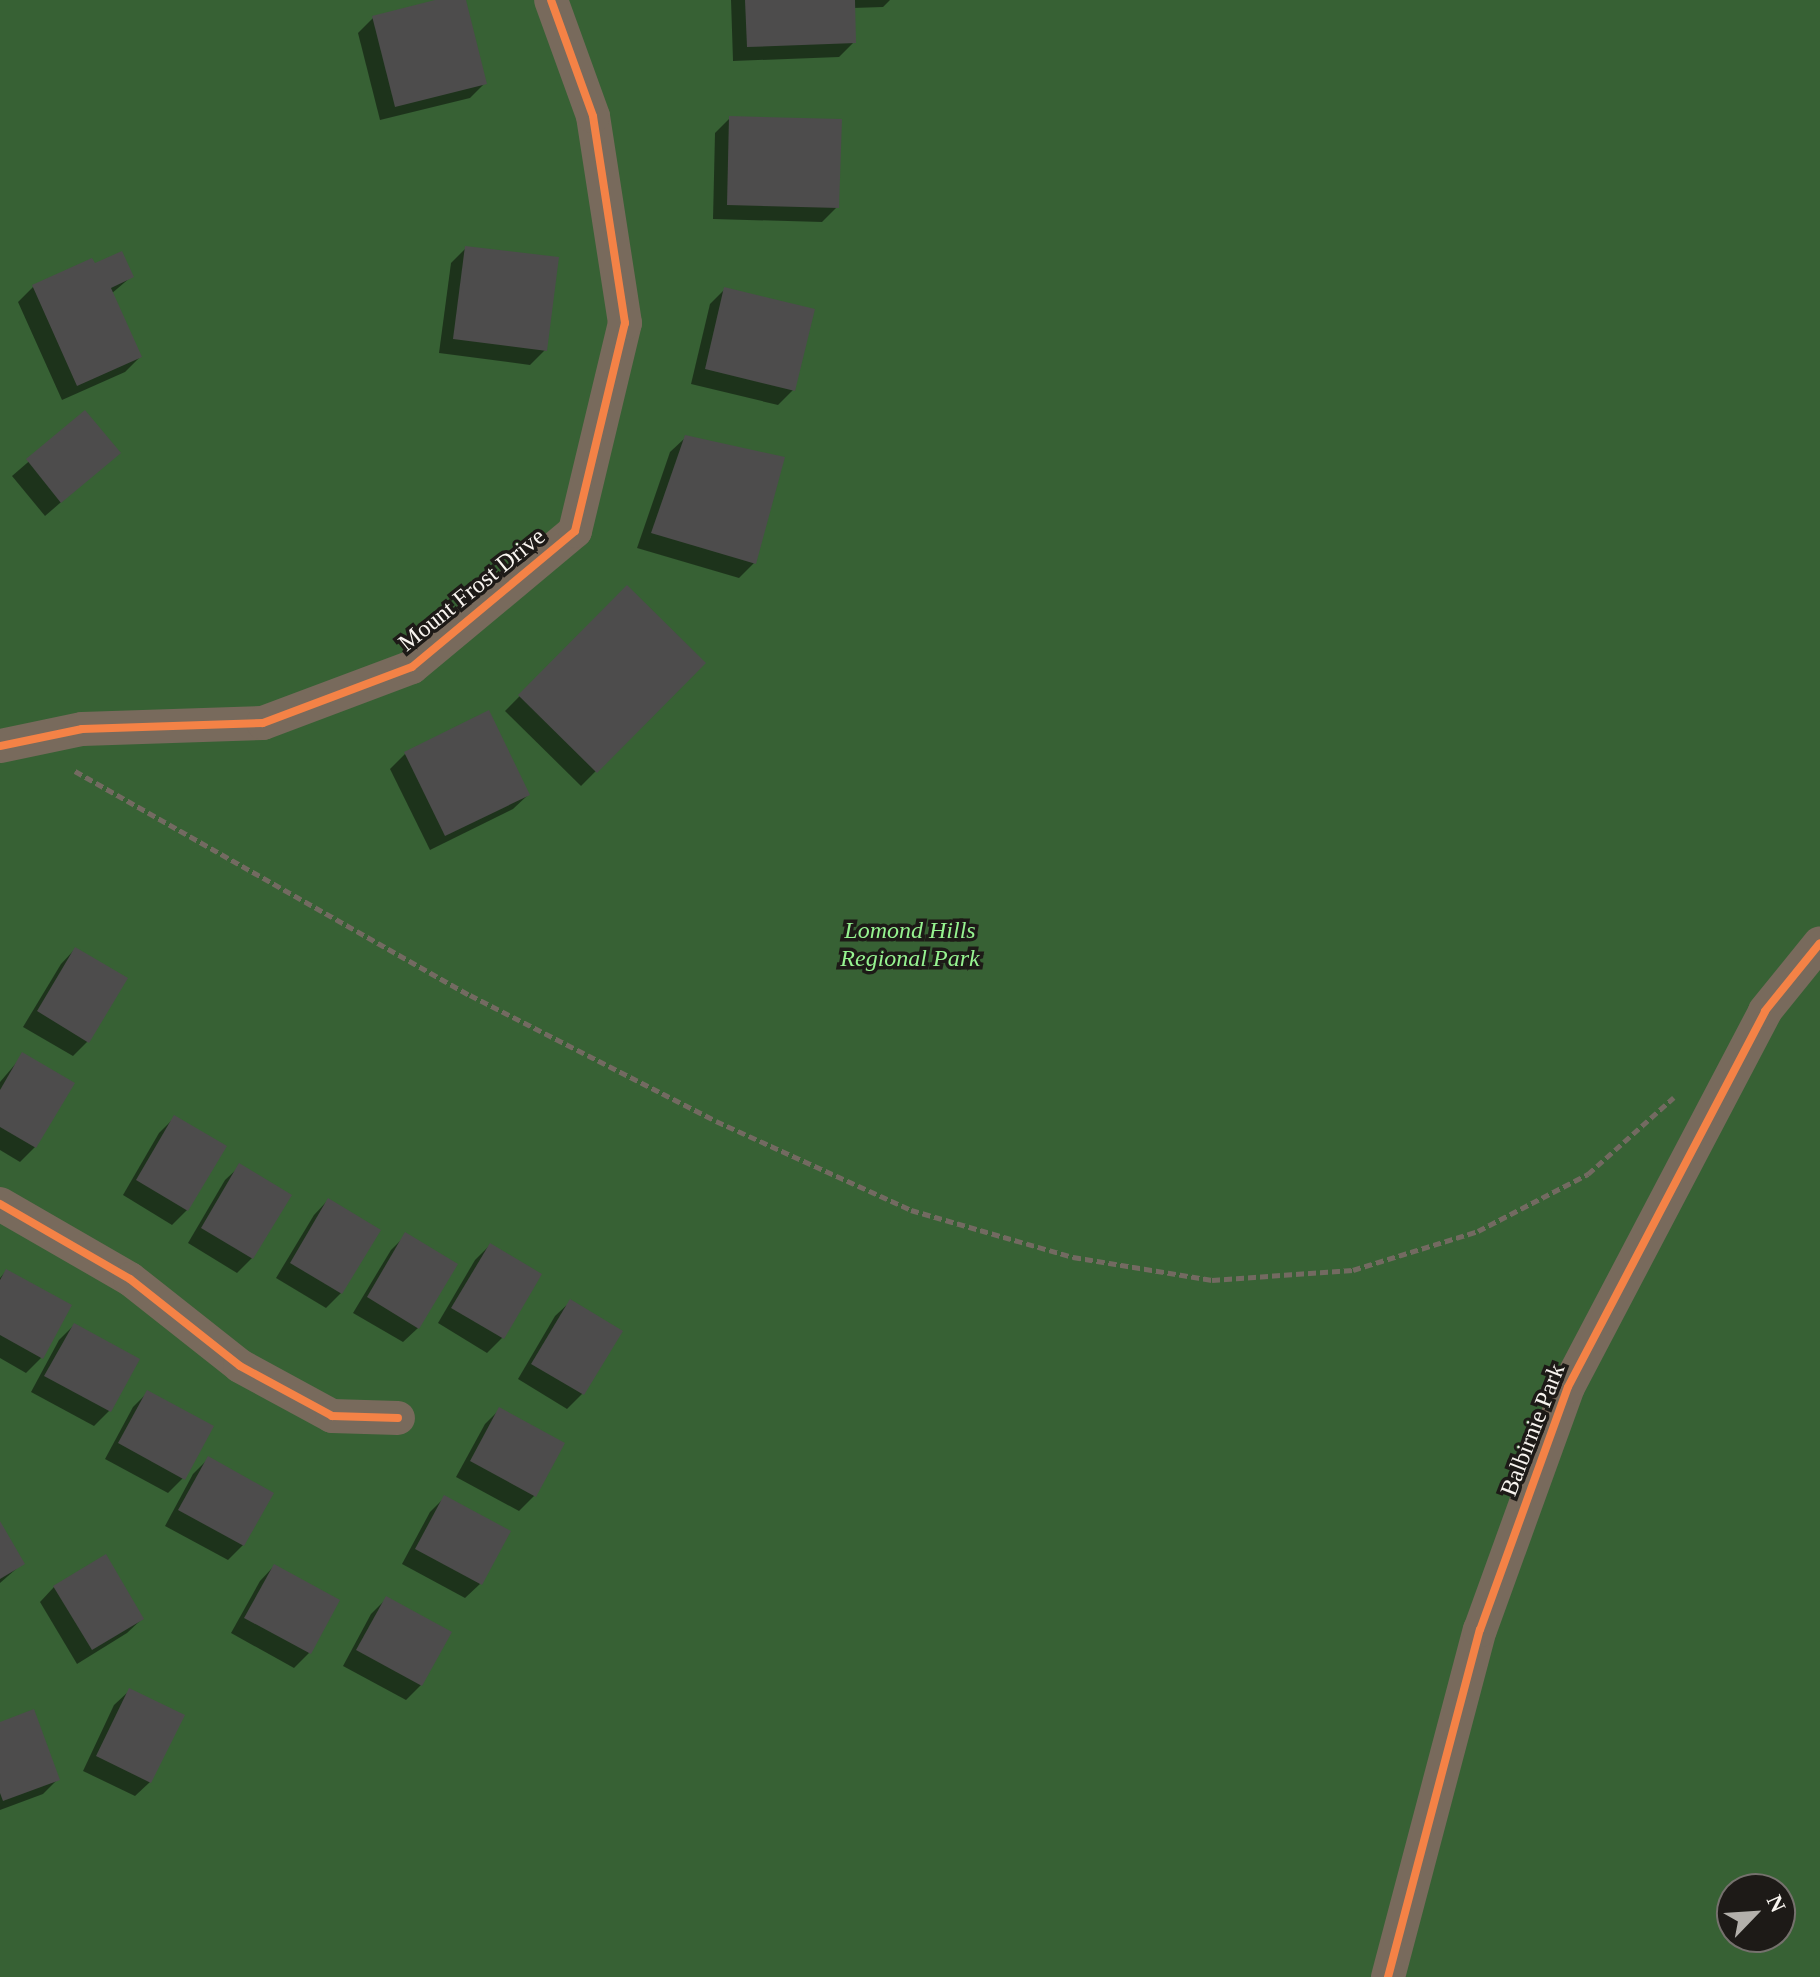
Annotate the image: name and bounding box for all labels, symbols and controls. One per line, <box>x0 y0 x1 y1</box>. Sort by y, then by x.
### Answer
street label: Mount Frost Drive <box>393 522 551 658</box>
park label: Lomond Hills Regional Park <box>840 917 980 973</box>
street label: Balbirnie Park <box>1495 1360 1571 1500</box>
north arrow <box>1716 1873 1796 1953</box>
text: N <box>1762 1891 1791 1916</box>

